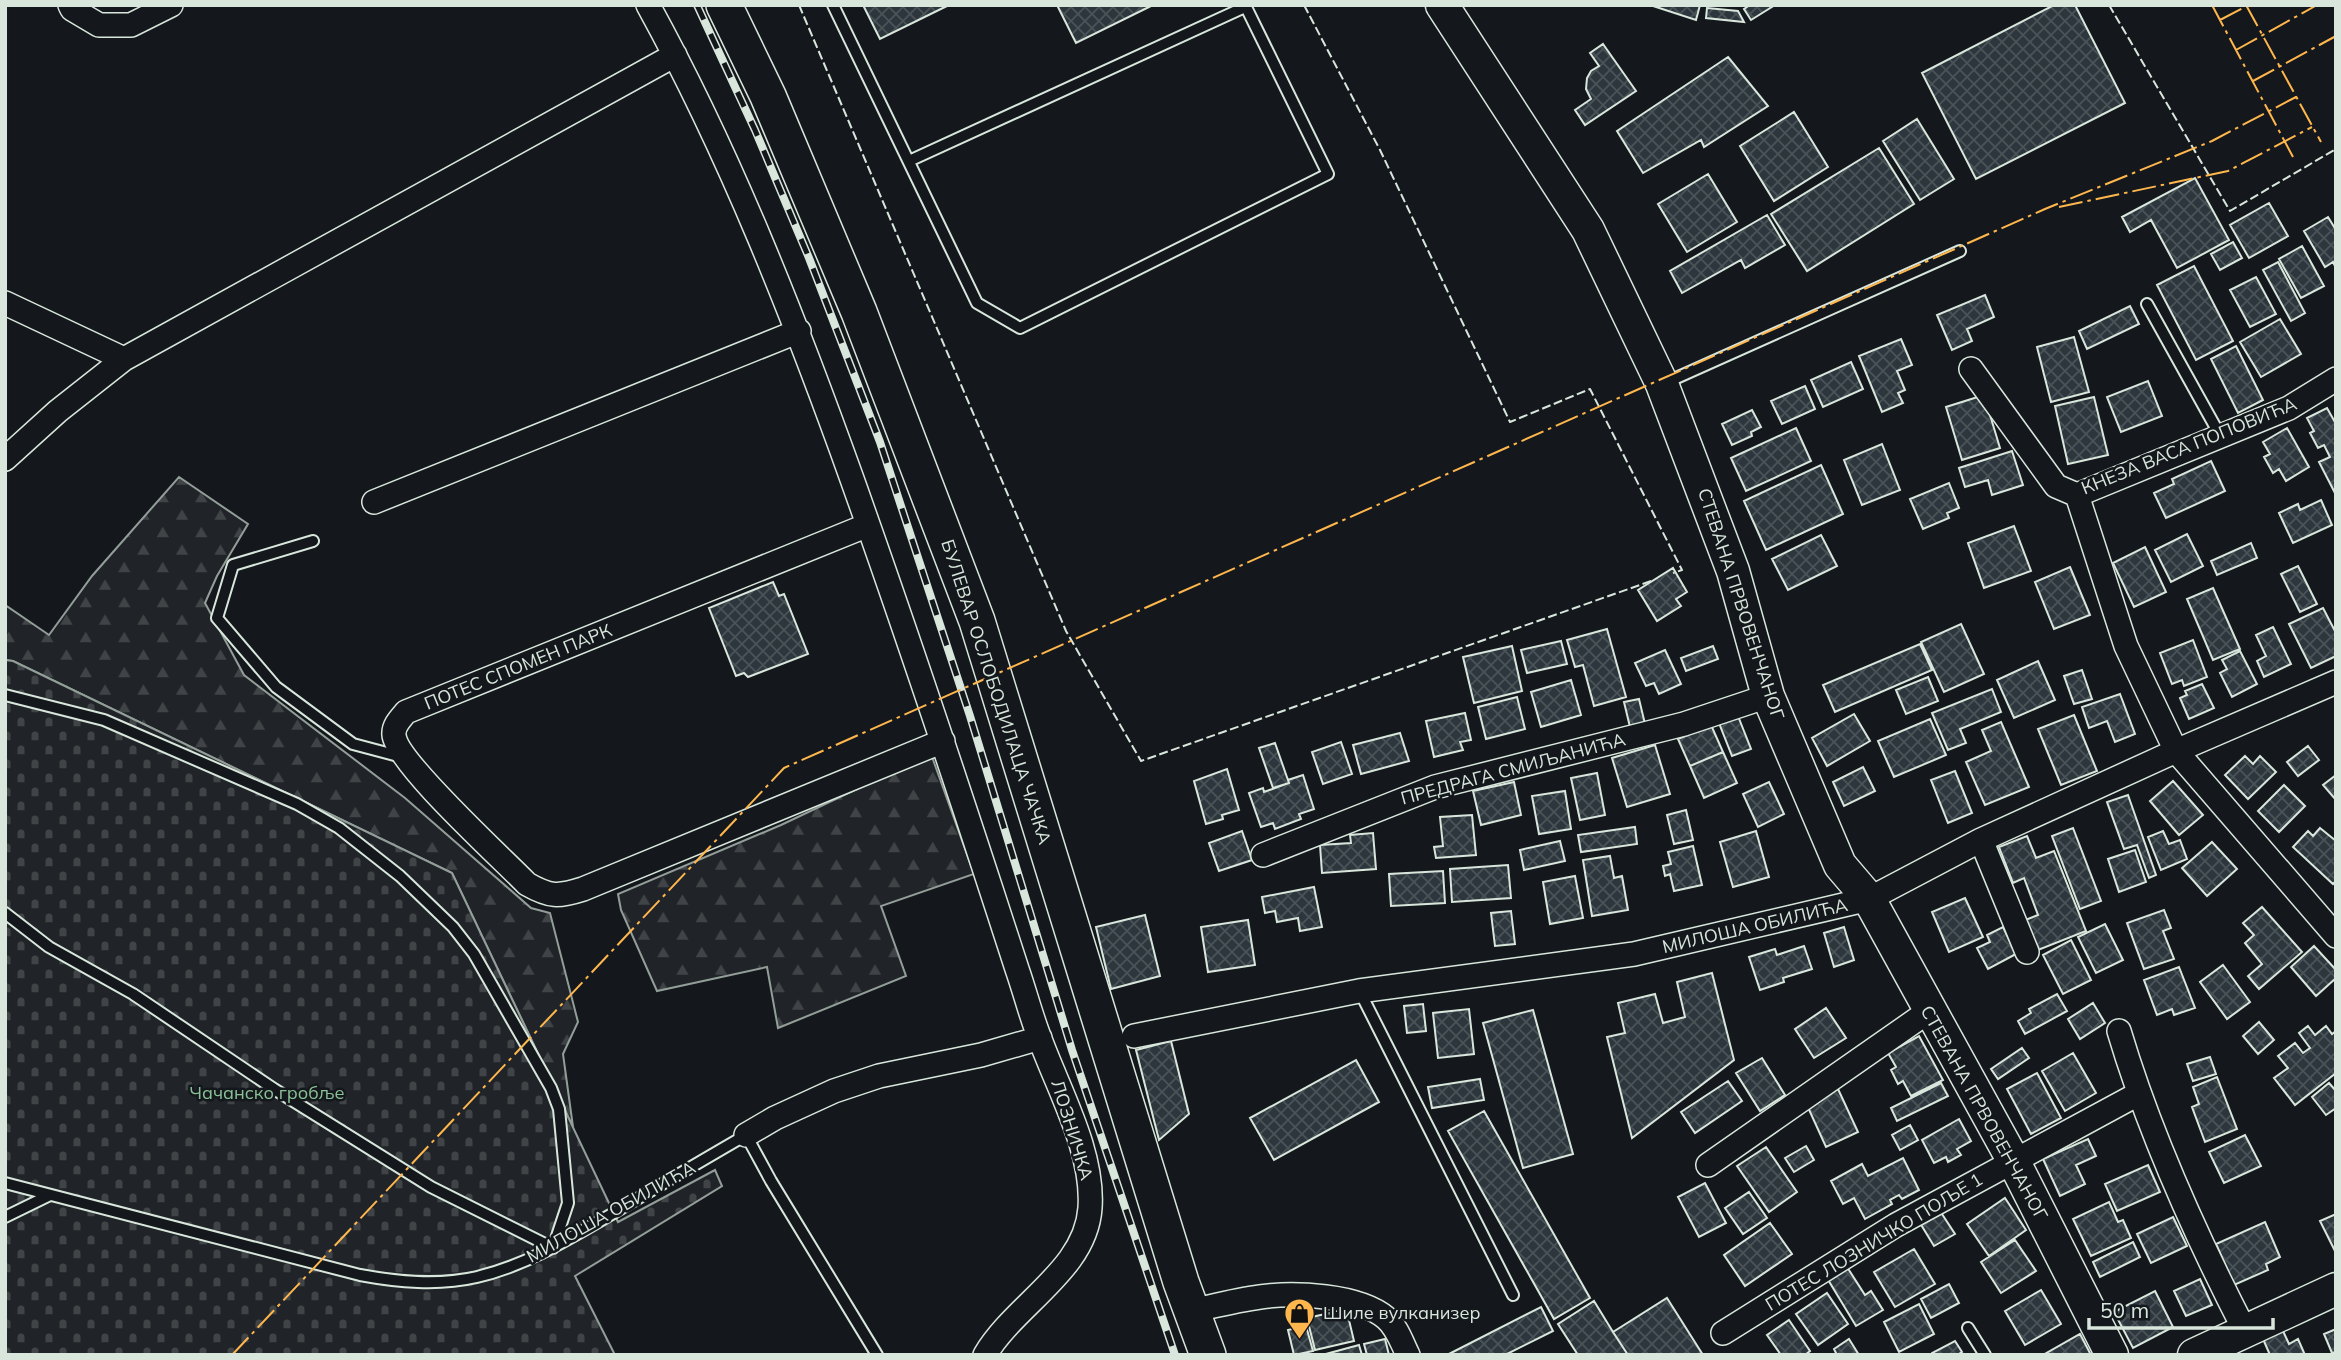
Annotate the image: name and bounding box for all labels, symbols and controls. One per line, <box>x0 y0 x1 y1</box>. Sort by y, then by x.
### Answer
street label: КНЕЗА ВАСА ПОПОВИЋА <box>2078 392 2300 499</box>
street label: СТЕВАНА ПРВОВЕНЧАНОГ <box>1693 485 1790 723</box>
street label: БУЛЕВАР ОСЛОБОДИЛАЦА ЧАЧКА <box>936 537 1057 847</box>
street label: ПОТЕС СПОМЕН ПАРК <box>421 618 615 715</box>
street label: ПРЕДРАГА СМИЉАНИЋА <box>1398 727 1628 810</box>
street label: МИЛОША ОБИЛИЋА <box>1660 893 1850 958</box>
street label: СТЕВАНА ПРВОВЕНЧАНОГ <box>1916 1001 2053 1224</box>
street label: ЛОЗНИЧКА <box>1046 1077 1099 1183</box>
park label: Чачанско гробље <box>189 1081 345 1104</box>
street label: МИЛОША ОБИЛИЋА <box>522 1156 699 1268</box>
street label: ПОТЕС ЛОЗНИЧКО ПОЉЕ 1 <box>1761 1168 1987 1316</box>
scale bar <box>2089 1286 2273 1330</box>
shop icon: Шиле вулканизер <box>1283 1296 1317 1340</box>
text: 50 m <box>2100 1297 2149 1323</box>
place label: Шиле вулканизер <box>1323 1301 1480 1324</box>

